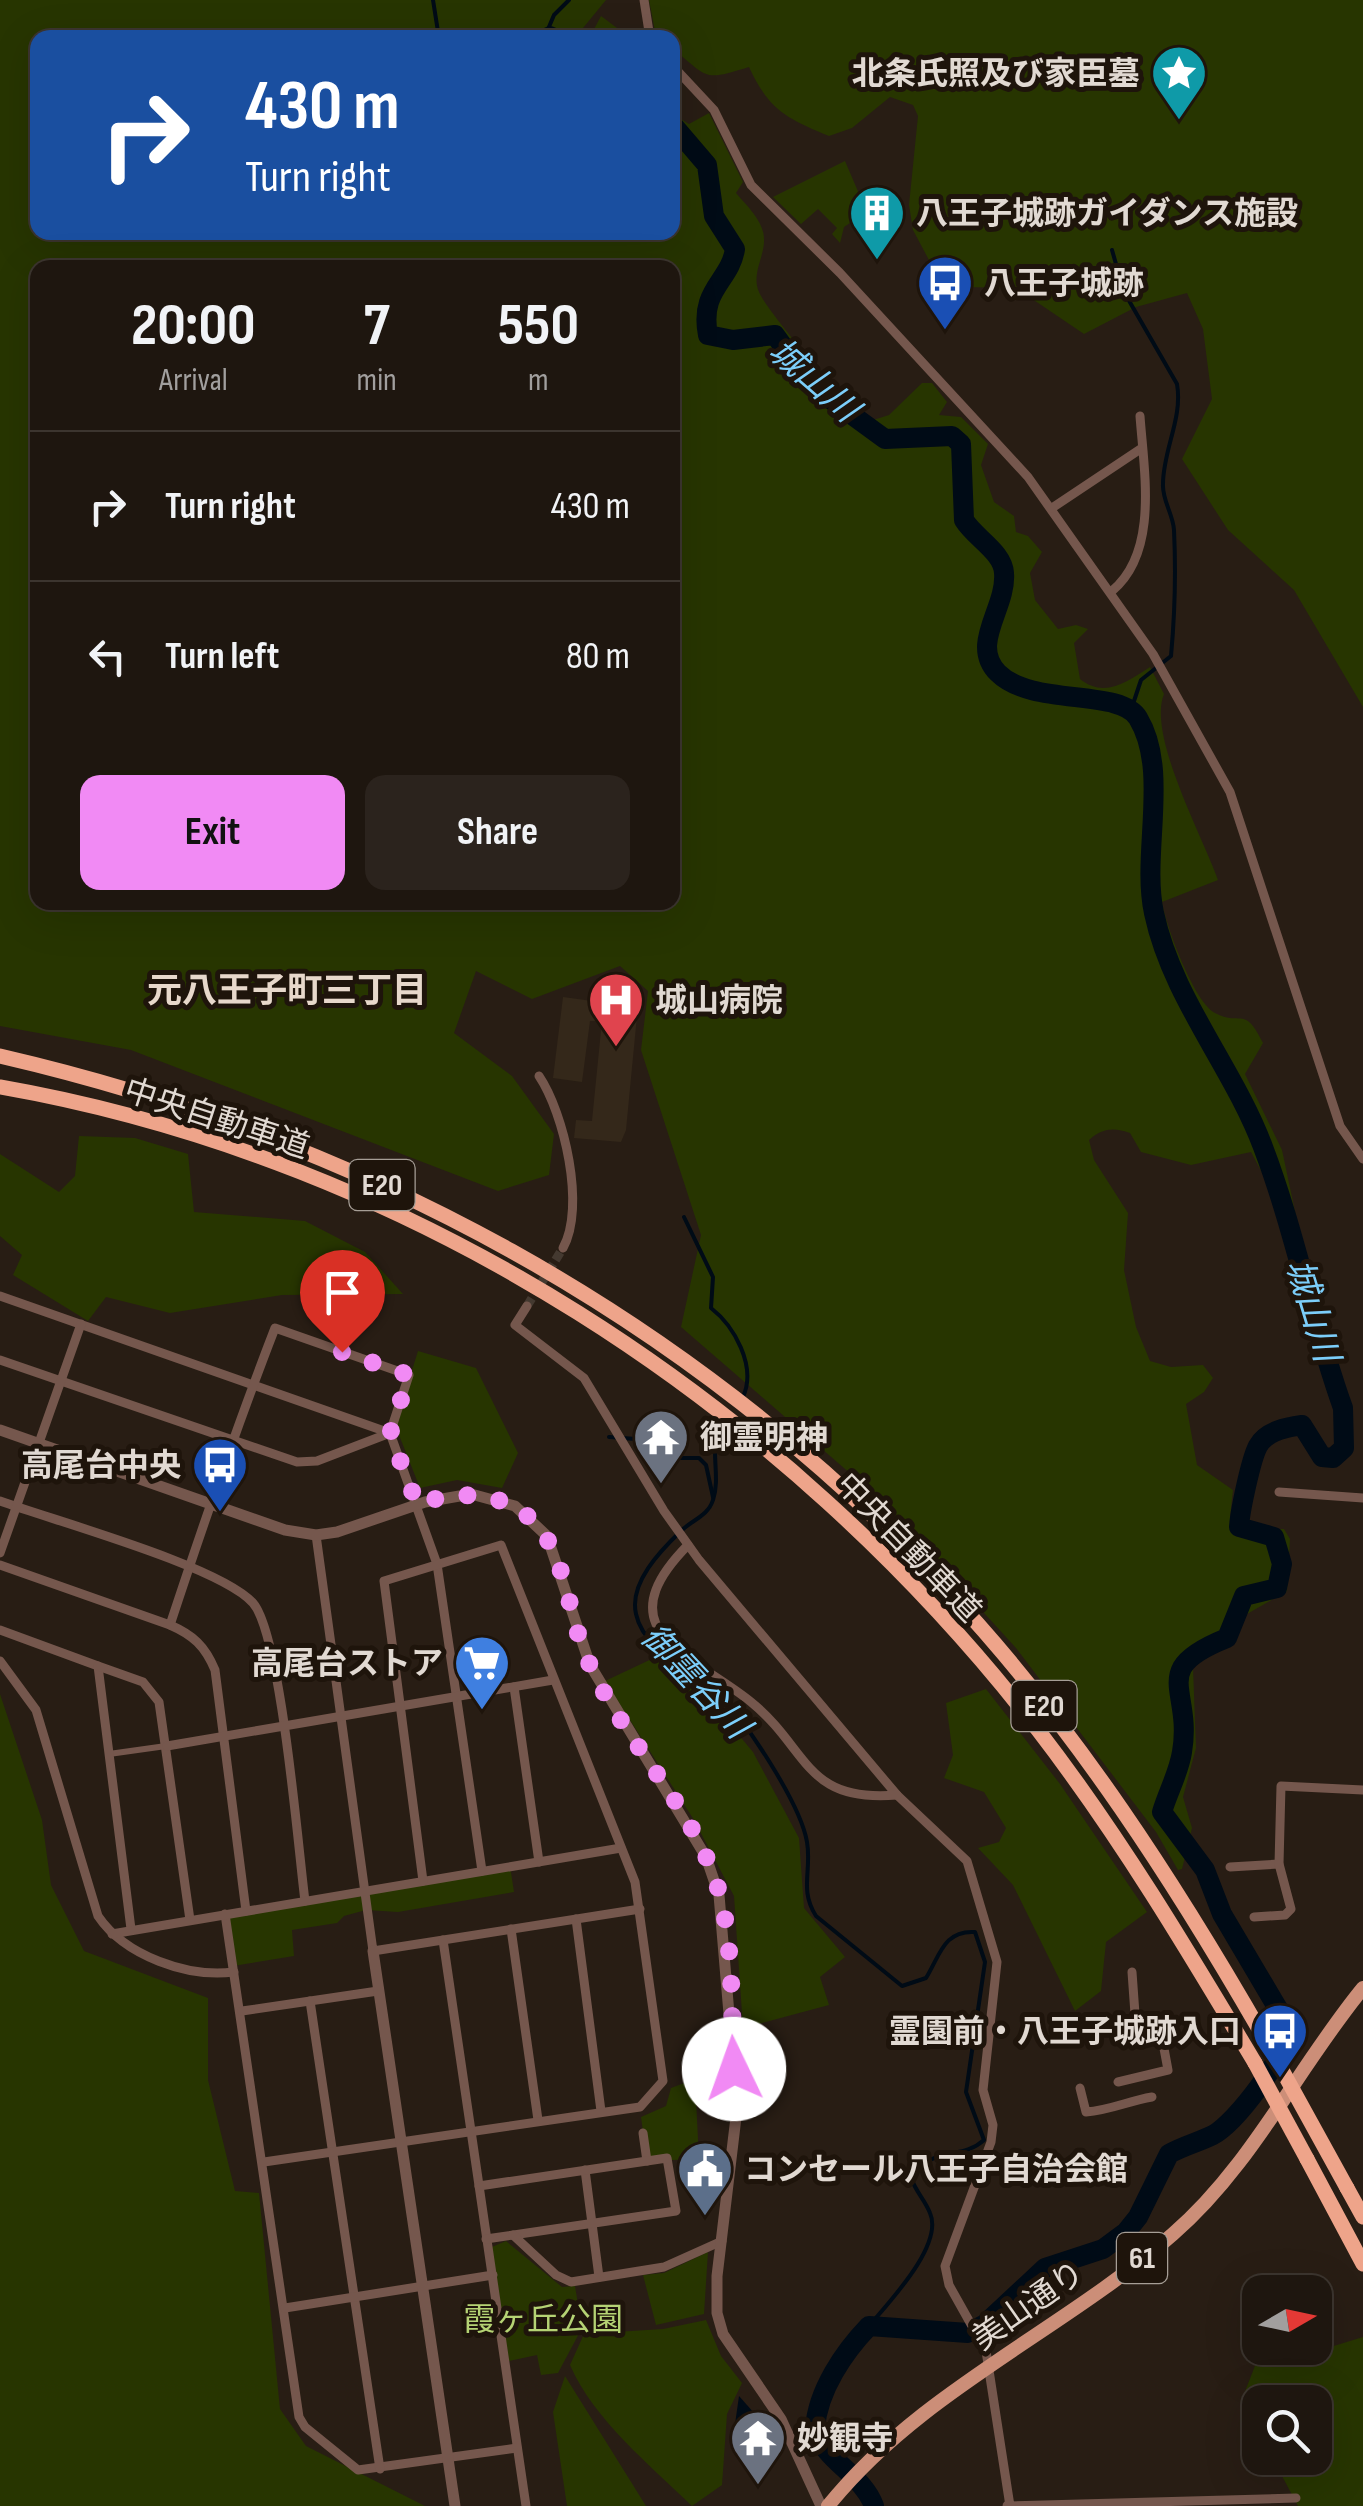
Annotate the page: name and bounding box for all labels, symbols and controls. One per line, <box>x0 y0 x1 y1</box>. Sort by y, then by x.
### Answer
place icon: 北条氏照及び家臣墓 <box>1149 43 1209 122</box>
place label: 北条氏照及び家臣墓 <box>852 55 1140 94</box>
text: 430 m <box>245 65 400 149</box>
icon: right <box>80 70 210 200</box>
text: Turn right <box>245 150 391 205</box>
building icon: 八王子城跡ガイダンス施設 <box>847 183 907 262</box>
place label: 八王子城跡ガイダンス施設 <box>916 195 1298 234</box>
bus stop icon: 八王子城跡 <box>915 253 975 332</box>
place label: 八王子城跡 <box>984 265 1144 304</box>
text: 20:00 <box>131 290 256 362</box>
text: 7 <box>364 290 390 362</box>
text: 550 <box>498 290 579 362</box>
water label: 城山川 <box>759 330 870 434</box>
text: Arrival <box>159 361 228 400</box>
text: min <box>357 361 397 400</box>
text: m <box>528 361 549 400</box>
icon: right <box>80 479 135 534</box>
text: Turn right <box>165 484 296 529</box>
text: 430 m <box>551 484 630 529</box>
icon: left <box>80 629 135 684</box>
text: Turn left <box>165 634 279 679</box>
text: 80 m <box>566 634 630 679</box>
button: Exit <box>80 775 345 890</box>
button: Share <box>365 775 630 890</box>
district label: 元八王子町三丁目 <box>147 970 427 1013</box>
hospital icon: 城山病院 <box>586 970 646 1049</box>
place label: 城山病院 <box>655 982 783 1021</box>
street label: 中央自動車道 <box>119 1071 314 1168</box>
road number: E20 <box>350 1160 414 1210</box>
pin <box>300 1250 385 1353</box>
water label: 城山川 <box>1276 1254 1349 1371</box>
icon: arrive <box>315 1265 370 1320</box>
temple icon: 御霊明神 <box>631 1407 691 1486</box>
place label: 御霊明神 <box>700 1419 828 1458</box>
bus stop icon: 高尾台中央 <box>190 1435 250 1514</box>
place label: 高尾台中央 <box>21 1447 181 1486</box>
street label: 中央自動車道 <box>827 1465 989 1631</box>
water label: 御霊谷川 <box>631 1616 761 1751</box>
supermarket icon: 高尾台ストア <box>452 1633 512 1712</box>
place label: 高尾台ストア <box>251 1645 443 1684</box>
road number: E20 <box>1012 1681 1076 1731</box>
bus stop icon: 霊園前・八王子城跡入口 <box>1250 2001 1310 2080</box>
place label: 霊園前・八王子城跡入口 <box>889 2013 1241 2052</box>
position arrow <box>682 2017 786 2121</box>
public building icon: コンセール八王子自治会館 <box>675 2139 735 2218</box>
place label: コンセール八王子自治会館 <box>744 2151 1128 2190</box>
road number: 61 <box>1117 2233 1167 2283</box>
street label: 美山通り <box>965 2254 1092 2359</box>
north arrow <box>1242 2275 1332 2365</box>
map controls <box>1242 2275 1332 2475</box>
park label: 霞ヶ丘公園 <box>463 2301 623 2340</box>
button: search <box>1242 2385 1332 2475</box>
temple icon: 妙観寺 <box>728 2408 788 2487</box>
place label: 妙観寺 <box>797 2420 893 2459</box>

